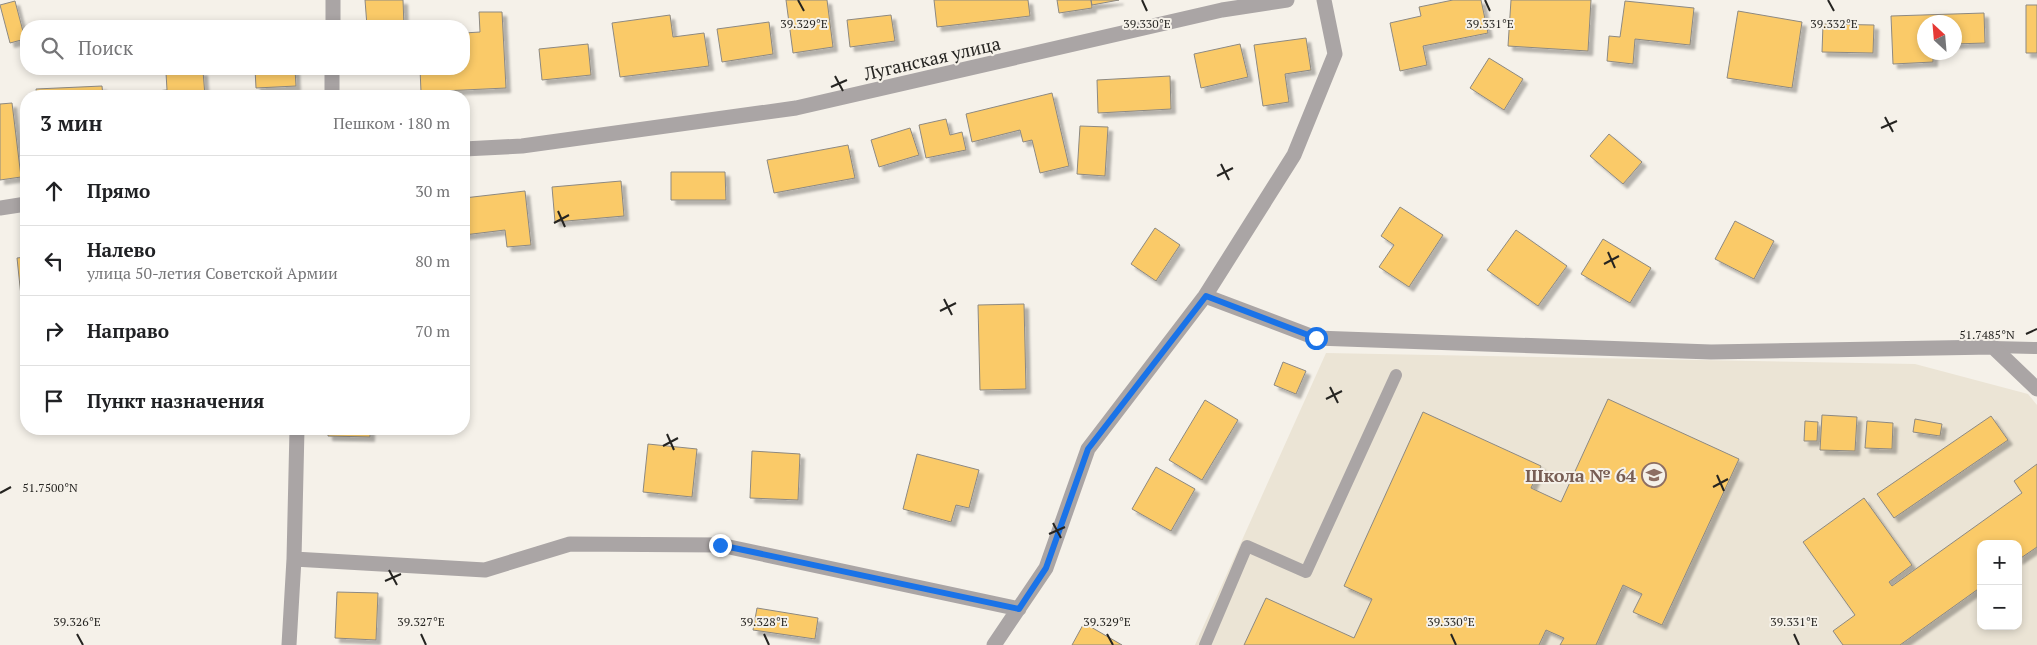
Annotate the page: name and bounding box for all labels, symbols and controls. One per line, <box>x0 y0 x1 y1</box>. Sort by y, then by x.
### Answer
north arrow <box>1917 15 1962 60</box>
text: 39.329°E <box>780 16 828 31</box>
text: 39.330°E <box>1123 16 1171 31</box>
text: 39.331°E <box>1466 16 1514 31</box>
text: 39.332°E <box>1810 16 1858 31</box>
search box <box>20 20 470 75</box>
street label: Луганская улица <box>860 31 1003 86</box>
icon: search <box>38 34 66 62</box>
text: Поиск <box>78 35 133 60</box>
text: 3 мин <box>40 109 102 137</box>
text: Пешком · 180 m <box>333 112 450 134</box>
icon: ahead <box>40 177 68 205</box>
text: Прямо <box>87 178 150 203</box>
text: 30 m <box>415 180 450 202</box>
text: Налево <box>87 237 156 262</box>
icon: left <box>40 247 68 275</box>
text: 80 m <box>415 250 450 272</box>
text: улица 50-летия Советской Армии <box>87 262 338 284</box>
icon: right <box>40 317 68 345</box>
text: Направо <box>87 318 169 343</box>
text: 70 m <box>415 320 450 342</box>
route start <box>1305 327 1328 350</box>
text: 51.7485°N <box>1959 327 2015 342</box>
icon: arrive <box>40 387 68 415</box>
text: Пункт назначения <box>87 388 264 413</box>
school or university icon: Школа № 64 <box>1641 462 1667 488</box>
place label: Школа № 64 <box>1525 463 1637 487</box>
text: 51.7500°N <box>22 480 78 495</box>
route end <box>709 534 732 557</box>
map controls <box>1977 540 2022 630</box>
button: + <box>1977 540 2022 585</box>
button: − <box>1977 585 2022 630</box>
text: 39.326°E <box>53 614 101 629</box>
text: 39.327°E <box>397 614 445 629</box>
text: 39.328°E <box>740 614 788 629</box>
text: 39.329°E <box>1083 614 1131 629</box>
text: 39.330°E <box>1427 614 1475 629</box>
text: 39.331°E <box>1770 614 1818 629</box>

